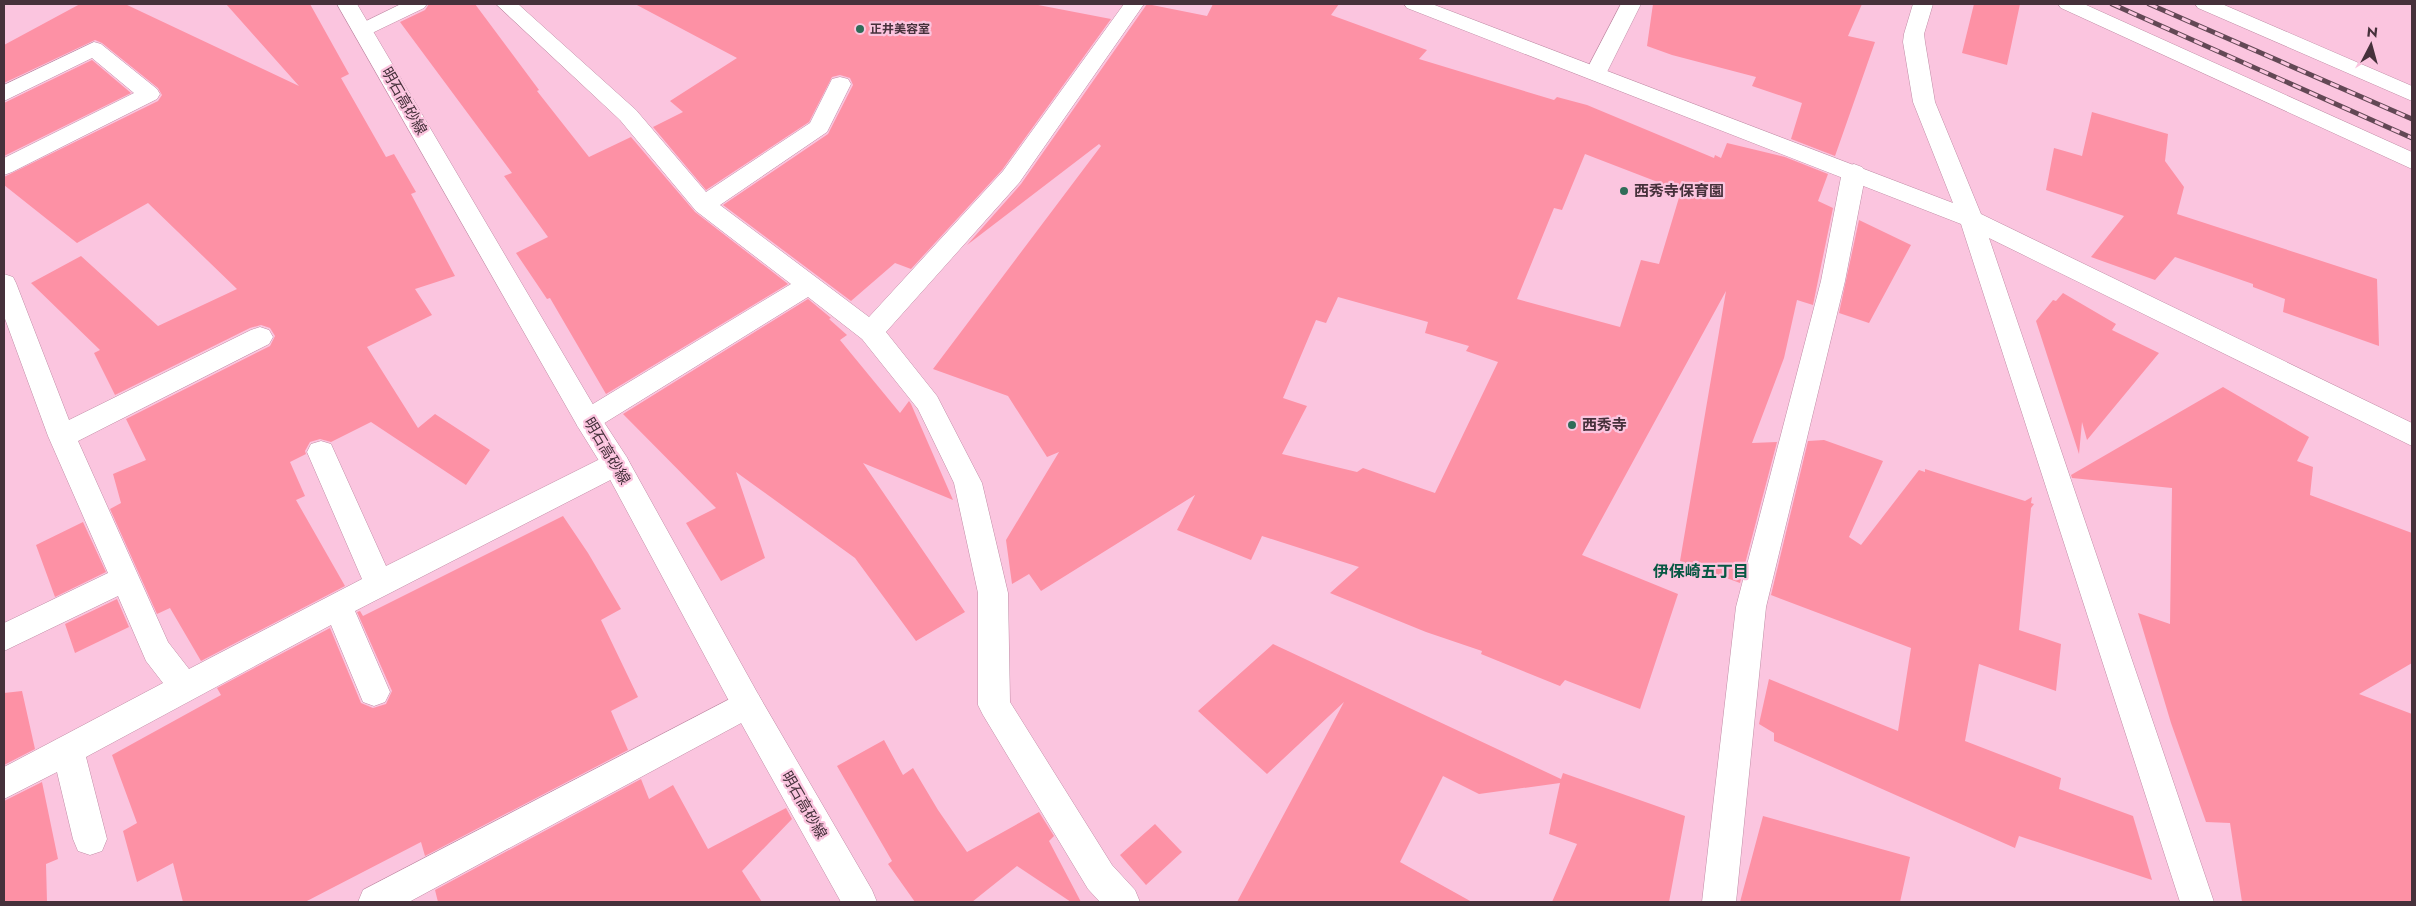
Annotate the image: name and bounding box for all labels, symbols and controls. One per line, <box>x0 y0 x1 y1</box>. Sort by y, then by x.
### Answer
place label: 正井美容室 <box>870 20 930 38</box>
north arrow <box>2346 20 2396 70</box>
text: N <box>2366 22 2379 43</box>
marker: 正井美容室 <box>854 23 866 35</box>
street label: 明石高砂線 <box>376 63 432 139</box>
place label: 西秀寺保育園 <box>1634 180 1724 202</box>
marker: 西秀寺保育園 <box>1618 185 1630 197</box>
street label: 明石高砂線 <box>578 413 636 489</box>
place label: 西秀寺 <box>1582 414 1627 436</box>
marker: 西秀寺 <box>1566 419 1578 431</box>
district label: 伊保崎五丁目 <box>1652 560 1749 583</box>
street label: 明石高砂線 <box>776 767 832 843</box>

